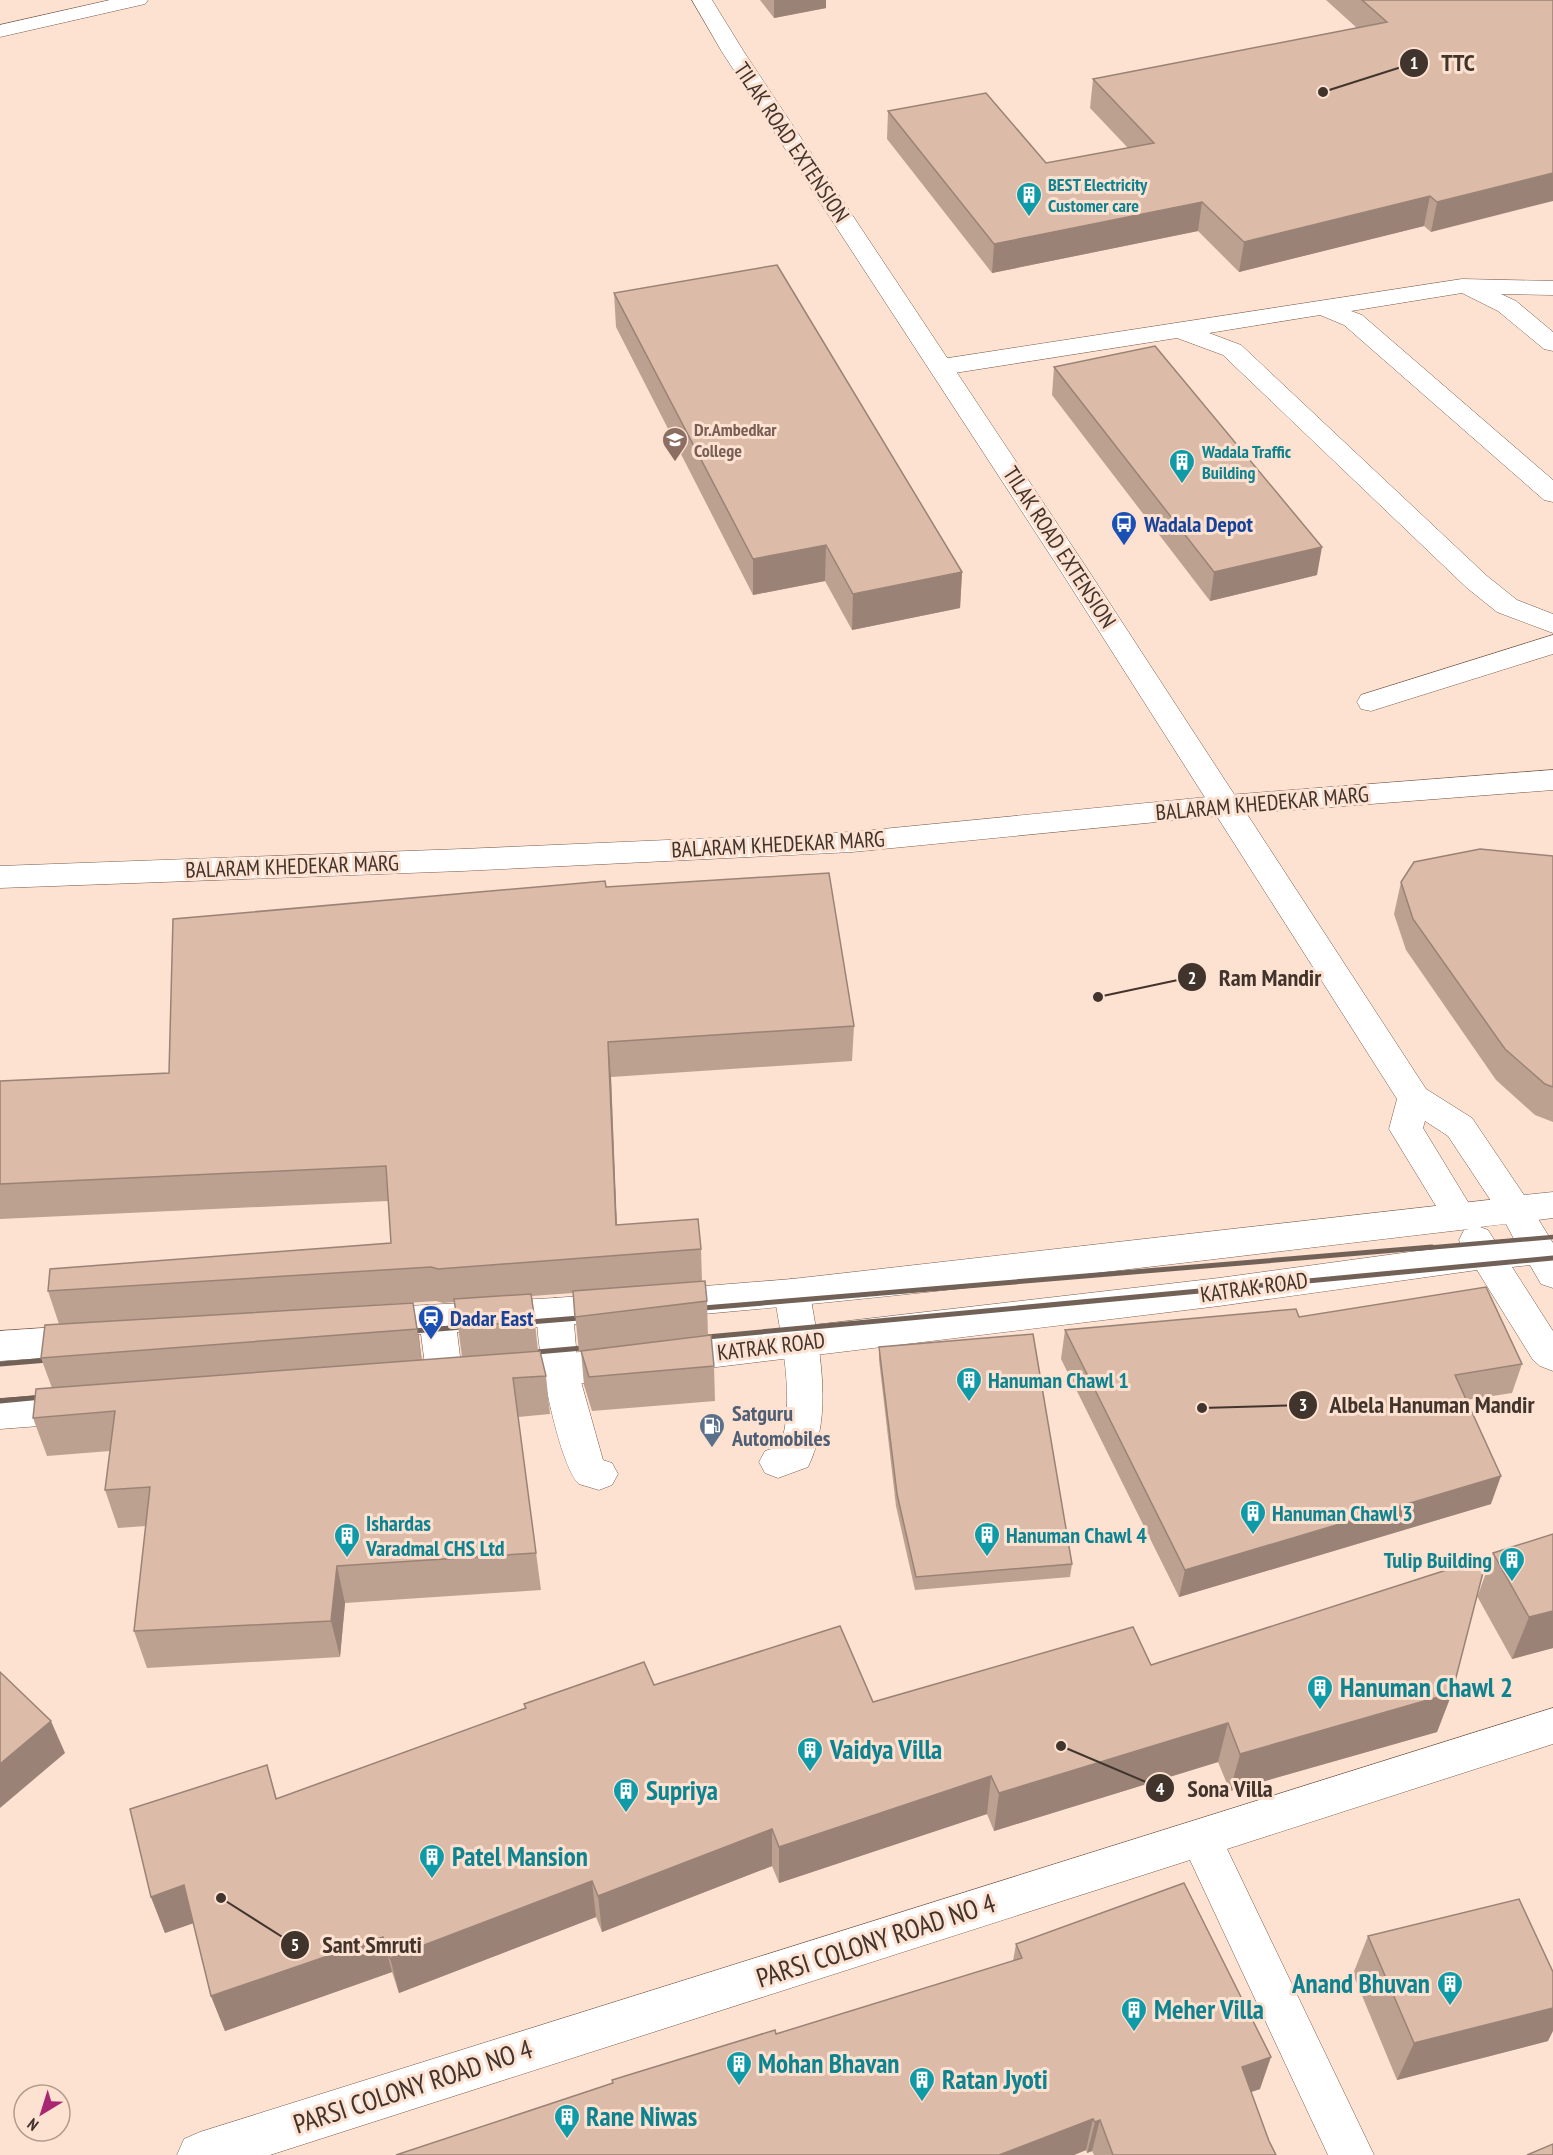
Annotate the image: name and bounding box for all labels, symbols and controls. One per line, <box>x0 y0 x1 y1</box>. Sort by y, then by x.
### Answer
callout: TTC <box>1399 42 1486 84</box>
text: TTC <box>1441 47 1475 78</box>
text: 1 <box>1410 51 1418 74</box>
street label: TILAK ROAD EXTENSION <box>728 57 856 227</box>
place label: BEST Electricity Customer care <box>1048 173 1148 217</box>
building icon: BEST Electricity Customer care <box>1014 180 1044 218</box>
place label: Dr.Ambedkar College <box>694 418 777 462</box>
school or university icon: Dr.Ambedkar College <box>660 425 690 463</box>
place label: Wadala Traffic Building <box>1201 440 1292 484</box>
building icon: Wadala Traffic Building <box>1167 447 1197 485</box>
street label: TILAK ROAD EXTENSION <box>997 461 1123 633</box>
bus stop icon: Wadala Depot <box>1109 509 1139 547</box>
place label: Wadala Depot <box>1143 510 1254 538</box>
street label: BALARAM KHEDEKAR MARG <box>1154 780 1370 826</box>
street label: BALARAM KHEDEKAR MARG <box>671 824 885 864</box>
street label: BALARAM KHEDEKAR MARG <box>185 848 399 884</box>
callout: Ram Mandir <box>1177 956 1333 998</box>
text: Ram Mandir <box>1219 962 1322 993</box>
text: 2 <box>1188 966 1196 989</box>
street label: KATRAK ROAD <box>1198 1266 1310 1308</box>
station icon: Dadar East <box>416 1303 446 1341</box>
place label: Dadar East <box>450 1304 534 1332</box>
street label: KATRAK ROAD <box>716 1326 826 1366</box>
building icon: Hanuman Chawl 1 <box>954 1365 984 1403</box>
place label: Hanuman Chawl 1 <box>988 1366 1129 1394</box>
callout: Albela Hanuman Mandir <box>1288 1384 1547 1426</box>
text: Albela Hanuman Mandir <box>1329 1389 1535 1420</box>
text: 3 <box>1299 1393 1307 1416</box>
place label: Satguru Automobiles <box>731 1399 831 1452</box>
fuel station icon: Satguru Automobiles <box>697 1411 727 1449</box>
building icon: Hanuman Chawl 3 <box>1238 1498 1268 1536</box>
place label: Hanuman Chawl 3 <box>1272 1499 1413 1527</box>
place label: Ishardas Varadmal CHS Ltd <box>365 1509 505 1562</box>
building icon: Hanuman Chawl 4 <box>972 1520 1002 1558</box>
building icon: Ishardas Varadmal CHS Ltd <box>332 1521 362 1559</box>
place label: Hanuman Chawl 4 <box>1006 1521 1147 1549</box>
building icon: Tulip Building <box>1497 1545 1527 1583</box>
place label: Tulip Building <box>1384 1546 1492 1574</box>
place label: Hanuman Chawl 2 <box>1340 1670 1513 1704</box>
building icon: Hanuman Chawl 2 <box>1305 1673 1335 1711</box>
place label: Vaidya Villa <box>829 1732 942 1766</box>
building icon: Vaidya Villa <box>795 1735 825 1773</box>
callout: Sona Villa <box>1145 1767 1285 1809</box>
place label: Supriya <box>646 1773 718 1807</box>
text: Sona Villa <box>1187 1773 1273 1804</box>
building icon: Supriya <box>611 1776 641 1814</box>
text: 4 <box>1156 1777 1165 1800</box>
place label: Patel Mansion <box>452 1839 588 1873</box>
building icon: Patel Mansion <box>417 1842 447 1880</box>
street label: PARSI COLONY ROAD NO 4 <box>752 1885 1000 1995</box>
callout: Sant Smruti <box>280 1924 434 1966</box>
text: Sant Smruti <box>322 1929 422 1960</box>
text: 5 <box>291 1933 299 1956</box>
place label: Anand Bhuvan <box>1291 1966 1430 2000</box>
building icon: Anand Bhuvan <box>1435 1969 1465 2007</box>
place label: Meher Villa <box>1154 1992 1264 2026</box>
building icon: Meher Villa <box>1119 1995 1149 2033</box>
street label: PARSI COLONY ROAD NO 4 <box>289 2031 537 2141</box>
place label: Mohan Bhavan <box>758 2046 899 2080</box>
building icon: Mohan Bhavan <box>724 2049 754 2087</box>
place label: Ratan Jyoti <box>942 2062 1048 2096</box>
building icon: Ratan Jyoti <box>907 2065 937 2103</box>
north arrow <box>12 2083 72 2143</box>
place label: Rane Niwas <box>586 2099 697 2133</box>
building icon: Rane Niwas <box>552 2102 582 2140</box>
text: N <box>23 2114 42 2135</box>

